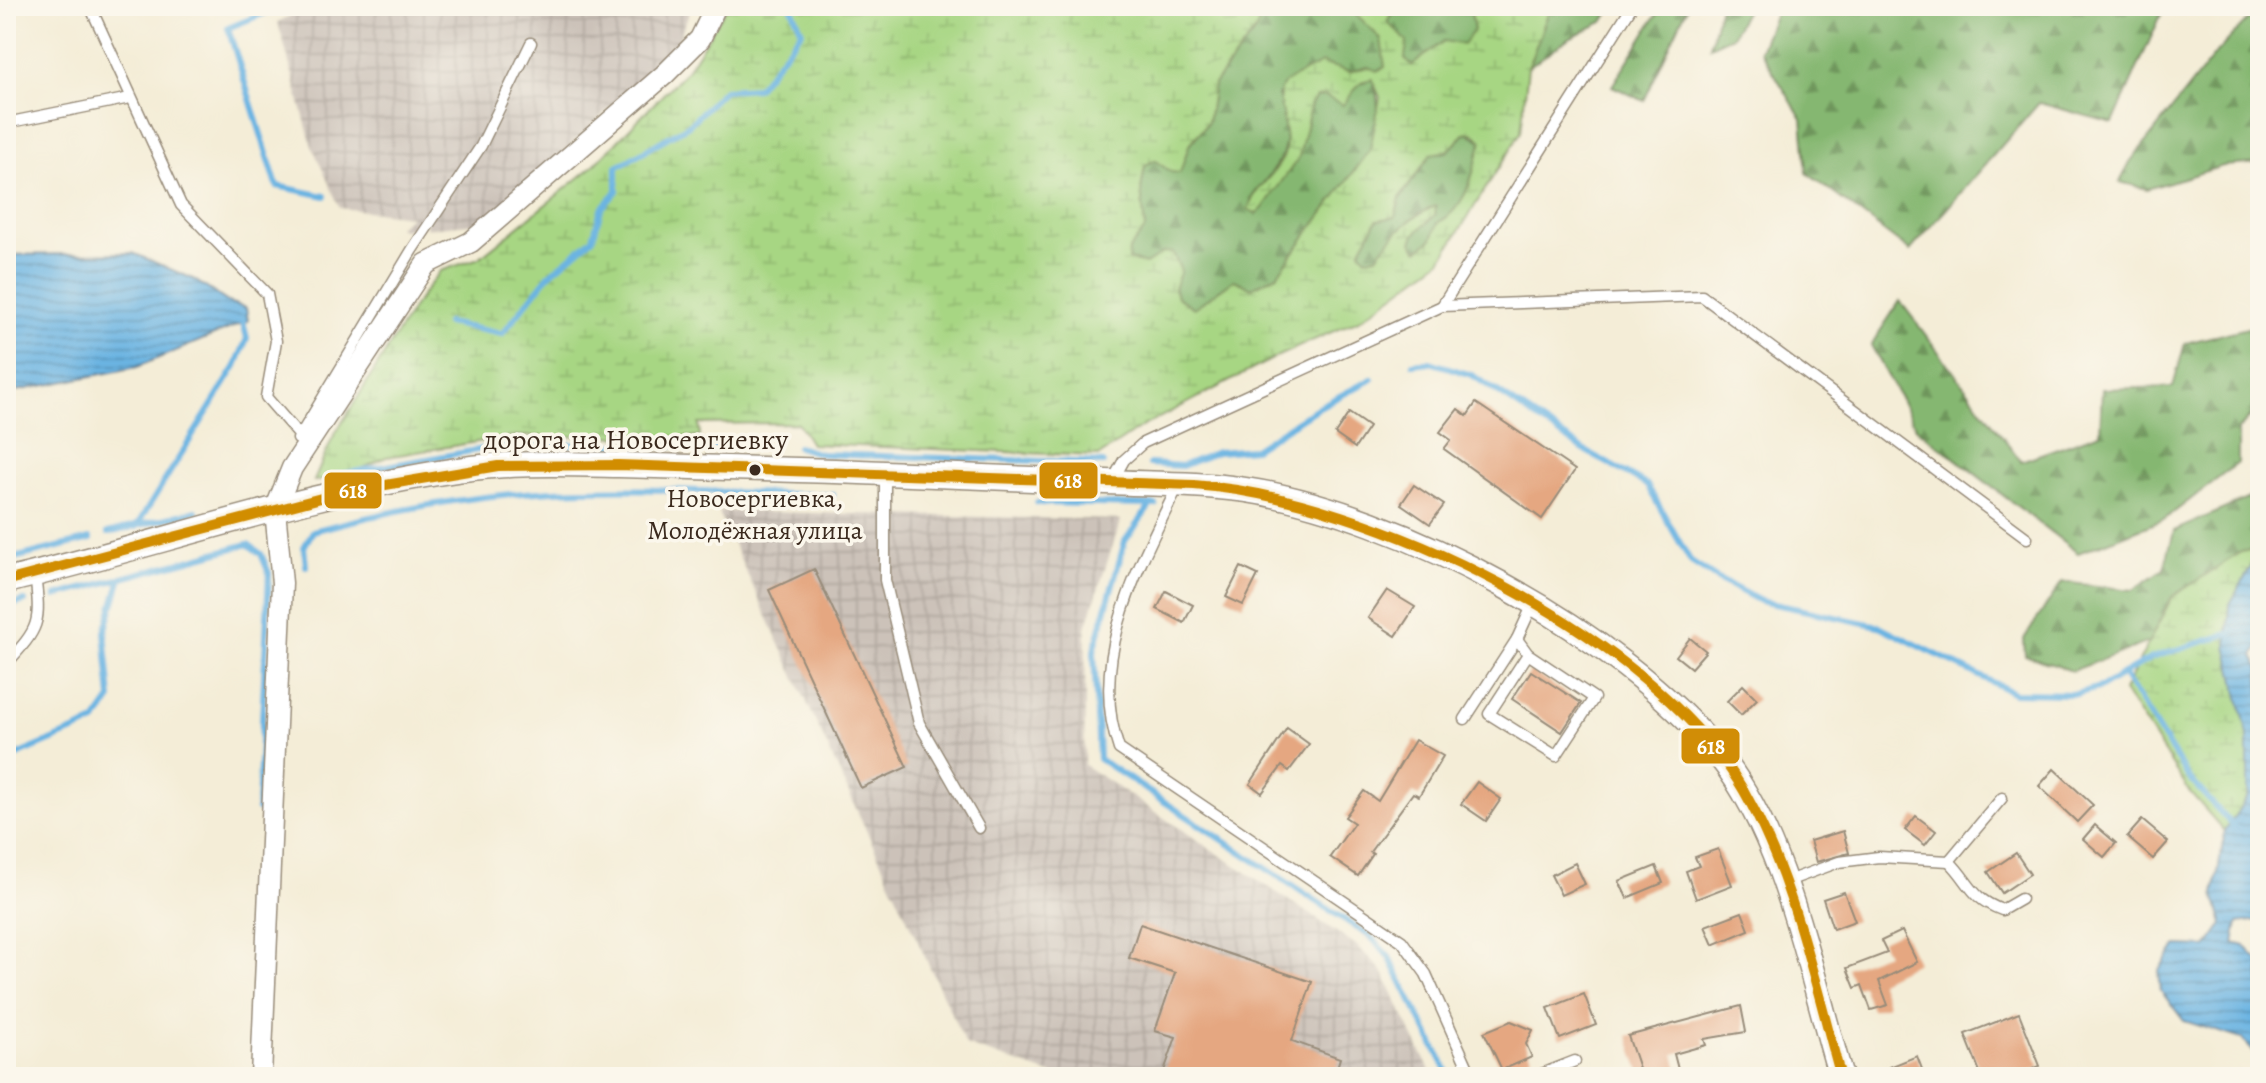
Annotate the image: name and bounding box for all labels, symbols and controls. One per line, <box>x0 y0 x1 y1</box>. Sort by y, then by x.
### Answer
street label: дорога на Новосергиевку <box>483 421 789 459</box>
line badge: 618 <box>1038 461 1099 500</box>
marker: Новосергиевка, Молодёжная улица <box>747 462 763 478</box>
text: 618 <box>1054 466 1082 496</box>
line badge: 618 <box>323 471 383 510</box>
text: 618 <box>339 476 367 506</box>
place label: Новосергиевка, Молодёжная улица <box>647 481 863 548</box>
line badge: 618 <box>1680 727 1741 765</box>
text: 618 <box>1697 732 1725 762</box>

